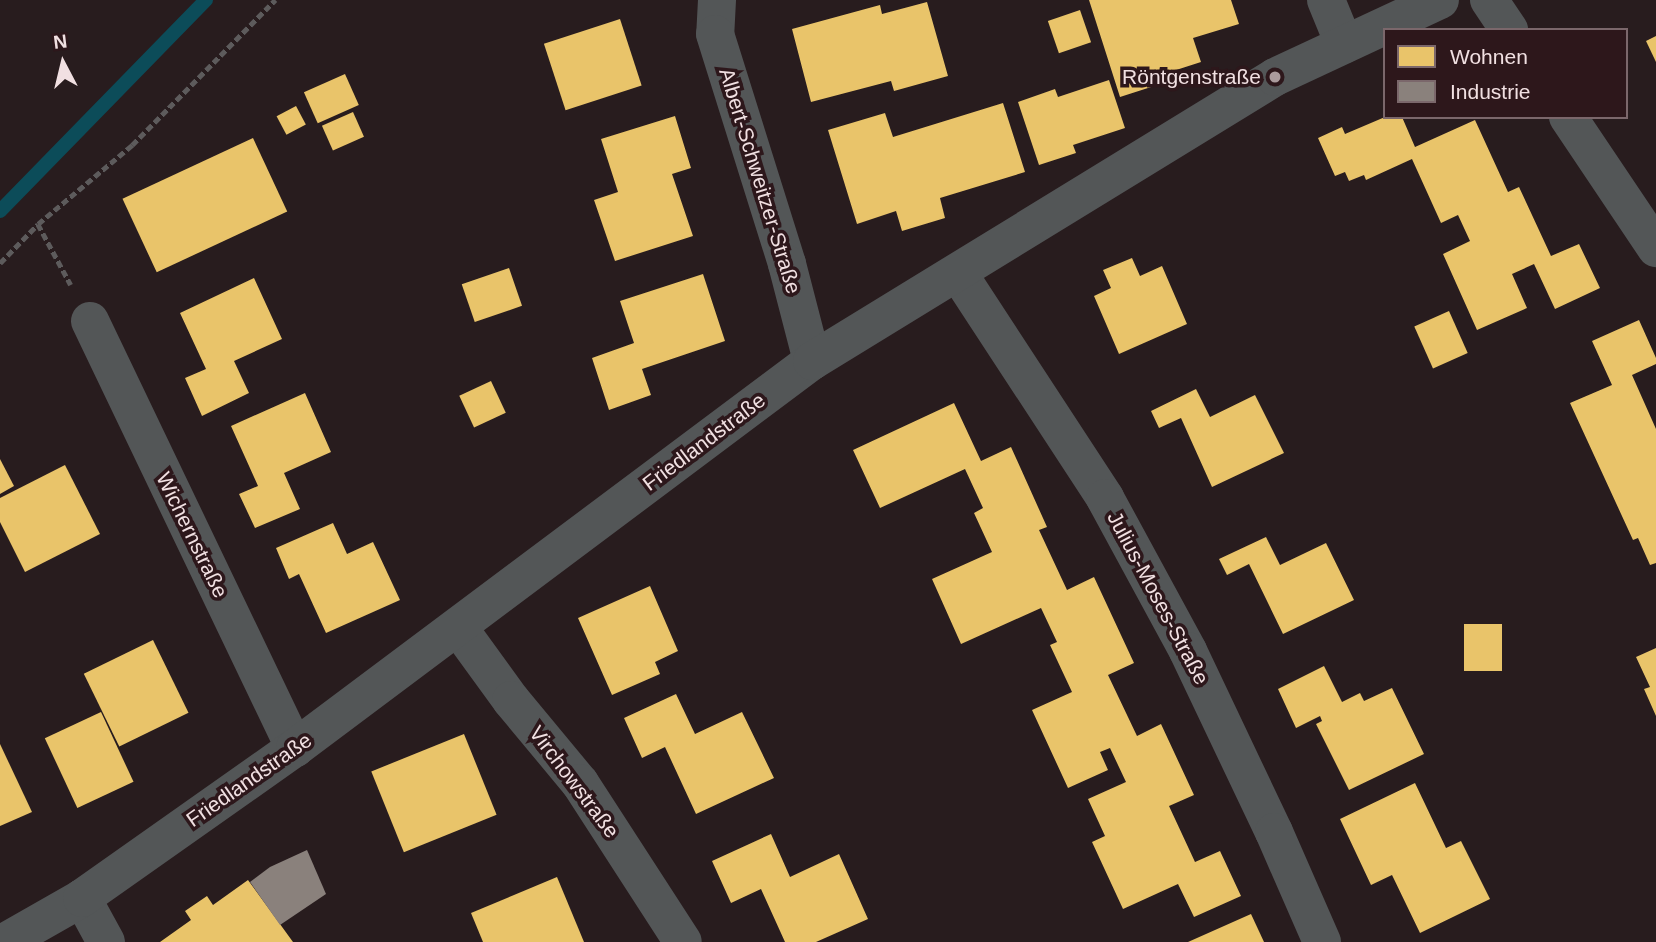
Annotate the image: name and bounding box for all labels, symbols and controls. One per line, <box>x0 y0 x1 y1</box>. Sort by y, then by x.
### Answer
north arrow <box>28 28 98 98</box>
legend <box>1383 28 1628 119</box>
text: N <box>52 30 68 53</box>
text: Wohnen <box>1450 45 1528 68</box>
place label: Röntgenstraße <box>1122 64 1261 90</box>
street label: Albert-Schweitzer-Straße <box>714 65 806 297</box>
marker: Röntgenstraße <box>1267 69 1283 85</box>
text: Industrie <box>1450 80 1531 103</box>
street label: Friedlandstraße <box>638 388 770 496</box>
street label: Wichernstraße <box>151 468 233 602</box>
street label: Julius-Moses-Straße <box>1102 507 1214 689</box>
street label: Virchowstraße <box>524 721 624 843</box>
street label: Friedlandstraße <box>182 728 316 832</box>

